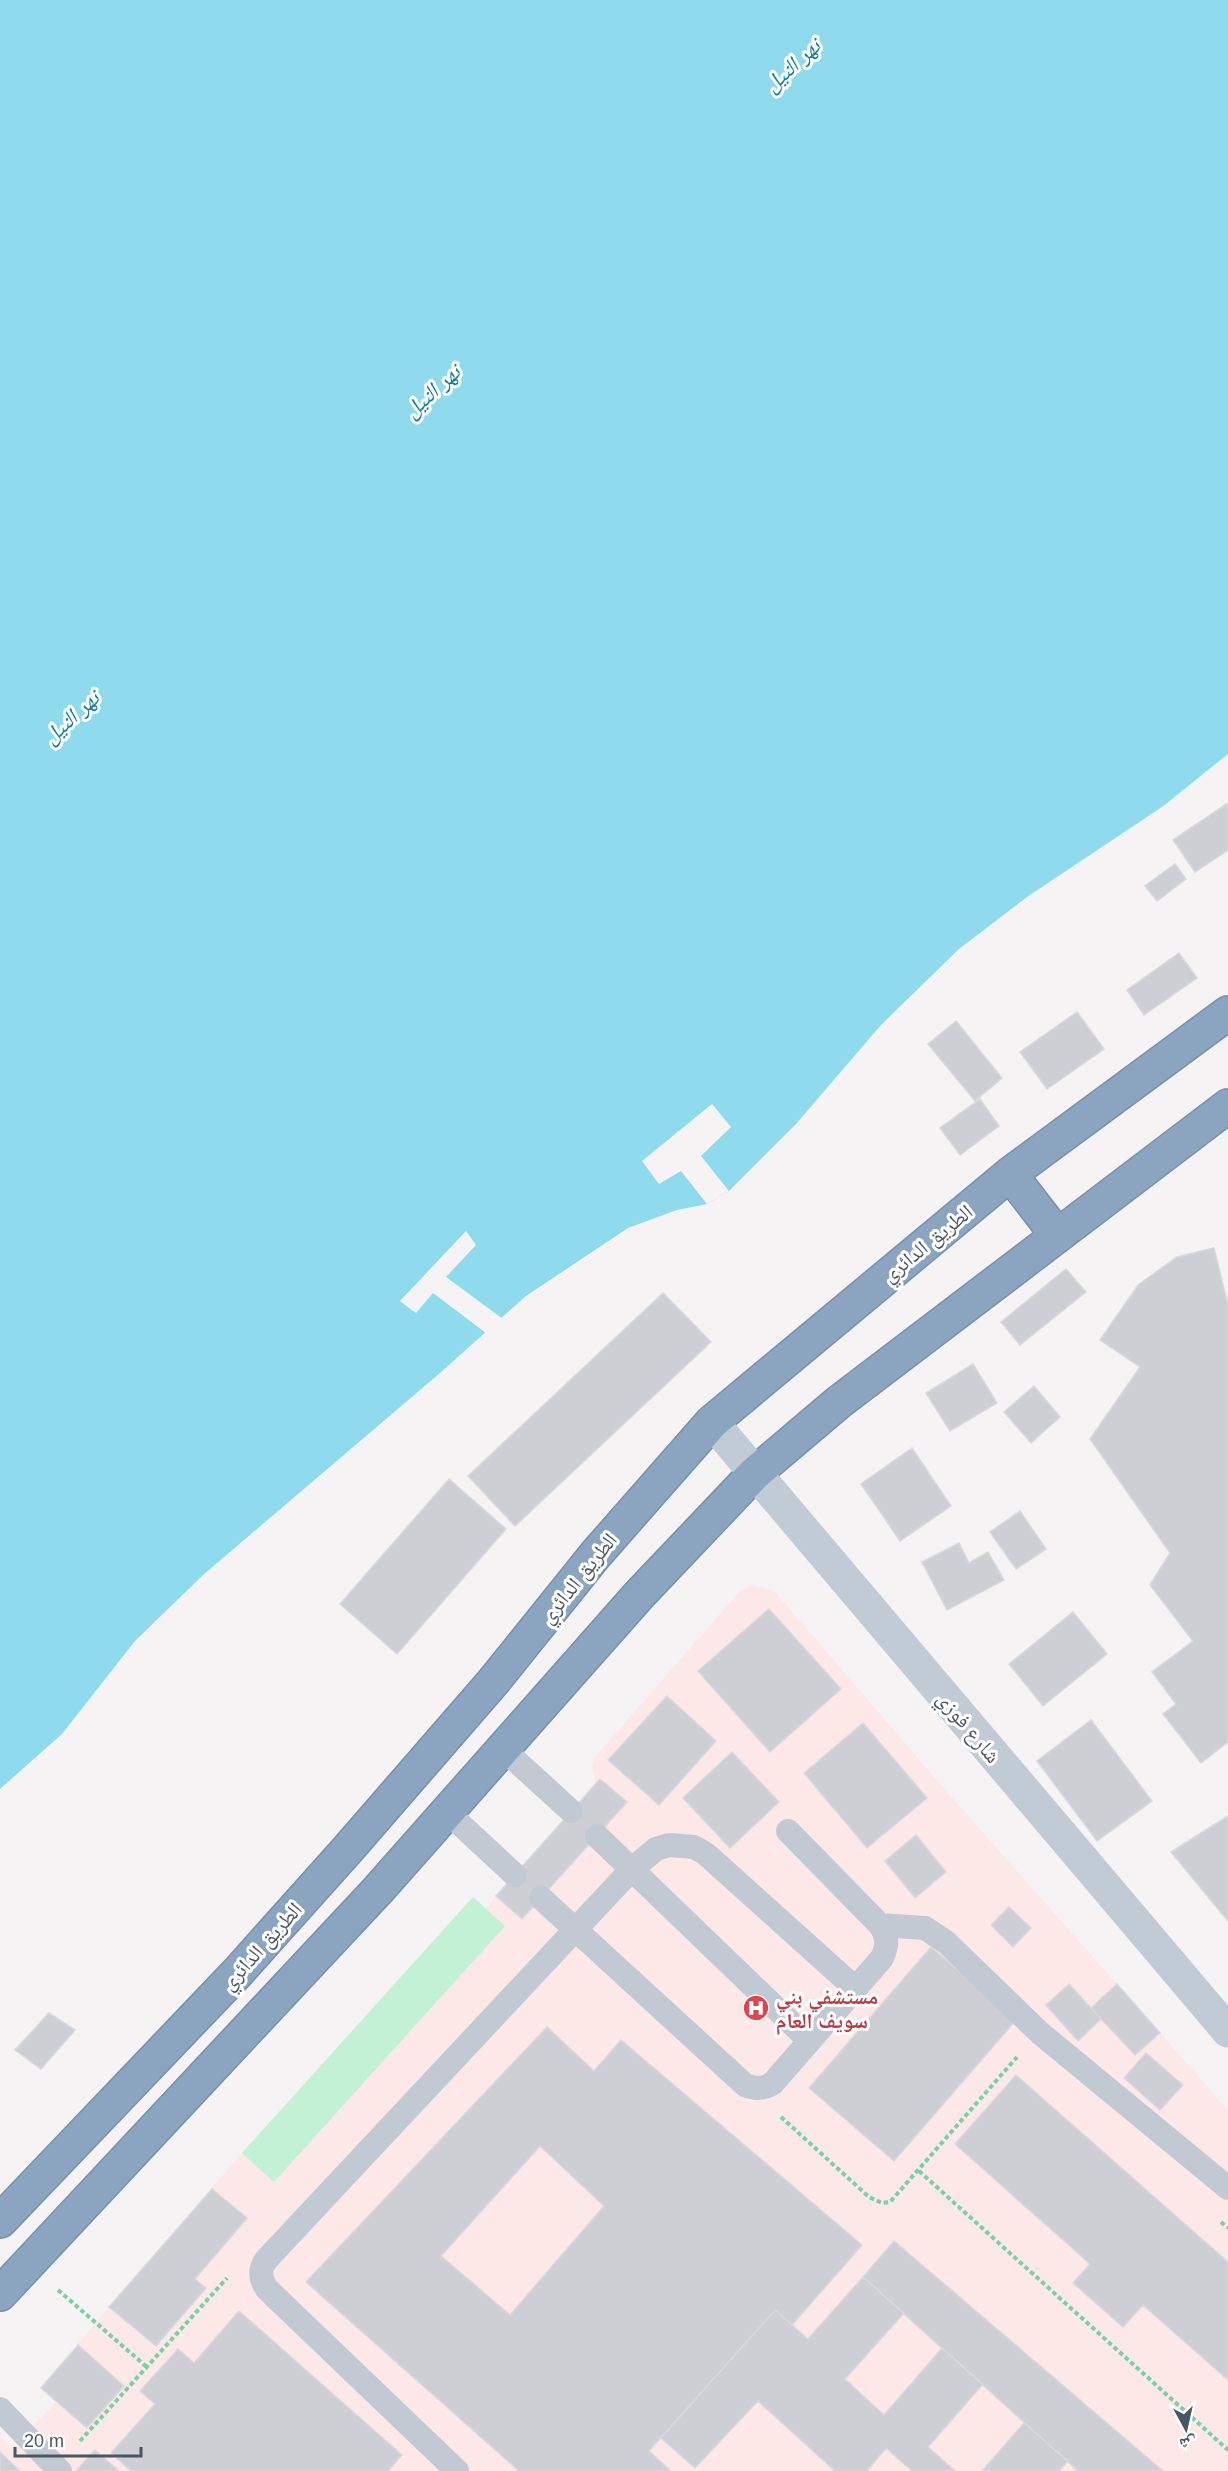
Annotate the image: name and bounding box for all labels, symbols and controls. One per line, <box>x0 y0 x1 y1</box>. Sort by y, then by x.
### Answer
water label: نهر النيل <box>759 31 828 97</box>
water label: نهر النيل <box>399 357 468 423</box>
water label: نهر النيل <box>38 683 107 749</box>
street label: الطريق الدائري <box>877 1200 980 1290</box>
street label: الطريق الدائري <box>535 1528 625 1631</box>
street label: شارع فوزي <box>929 1687 1005 1771</box>
street label: الطريق الدائري <box>216 1898 310 1998</box>
place label: مستشفي بني سويف العام <box>776 1985 878 2035</box>
hospital icon: مستشفي بني سويف العام <box>741 1993 771 2023</box>
north arrow <box>1156 2399 1216 2459</box>
scale bar <box>15 2420 141 2458</box>
text: 20 m <box>24 2431 64 2451</box>
text: ش <box>1178 2433 1198 2453</box>

